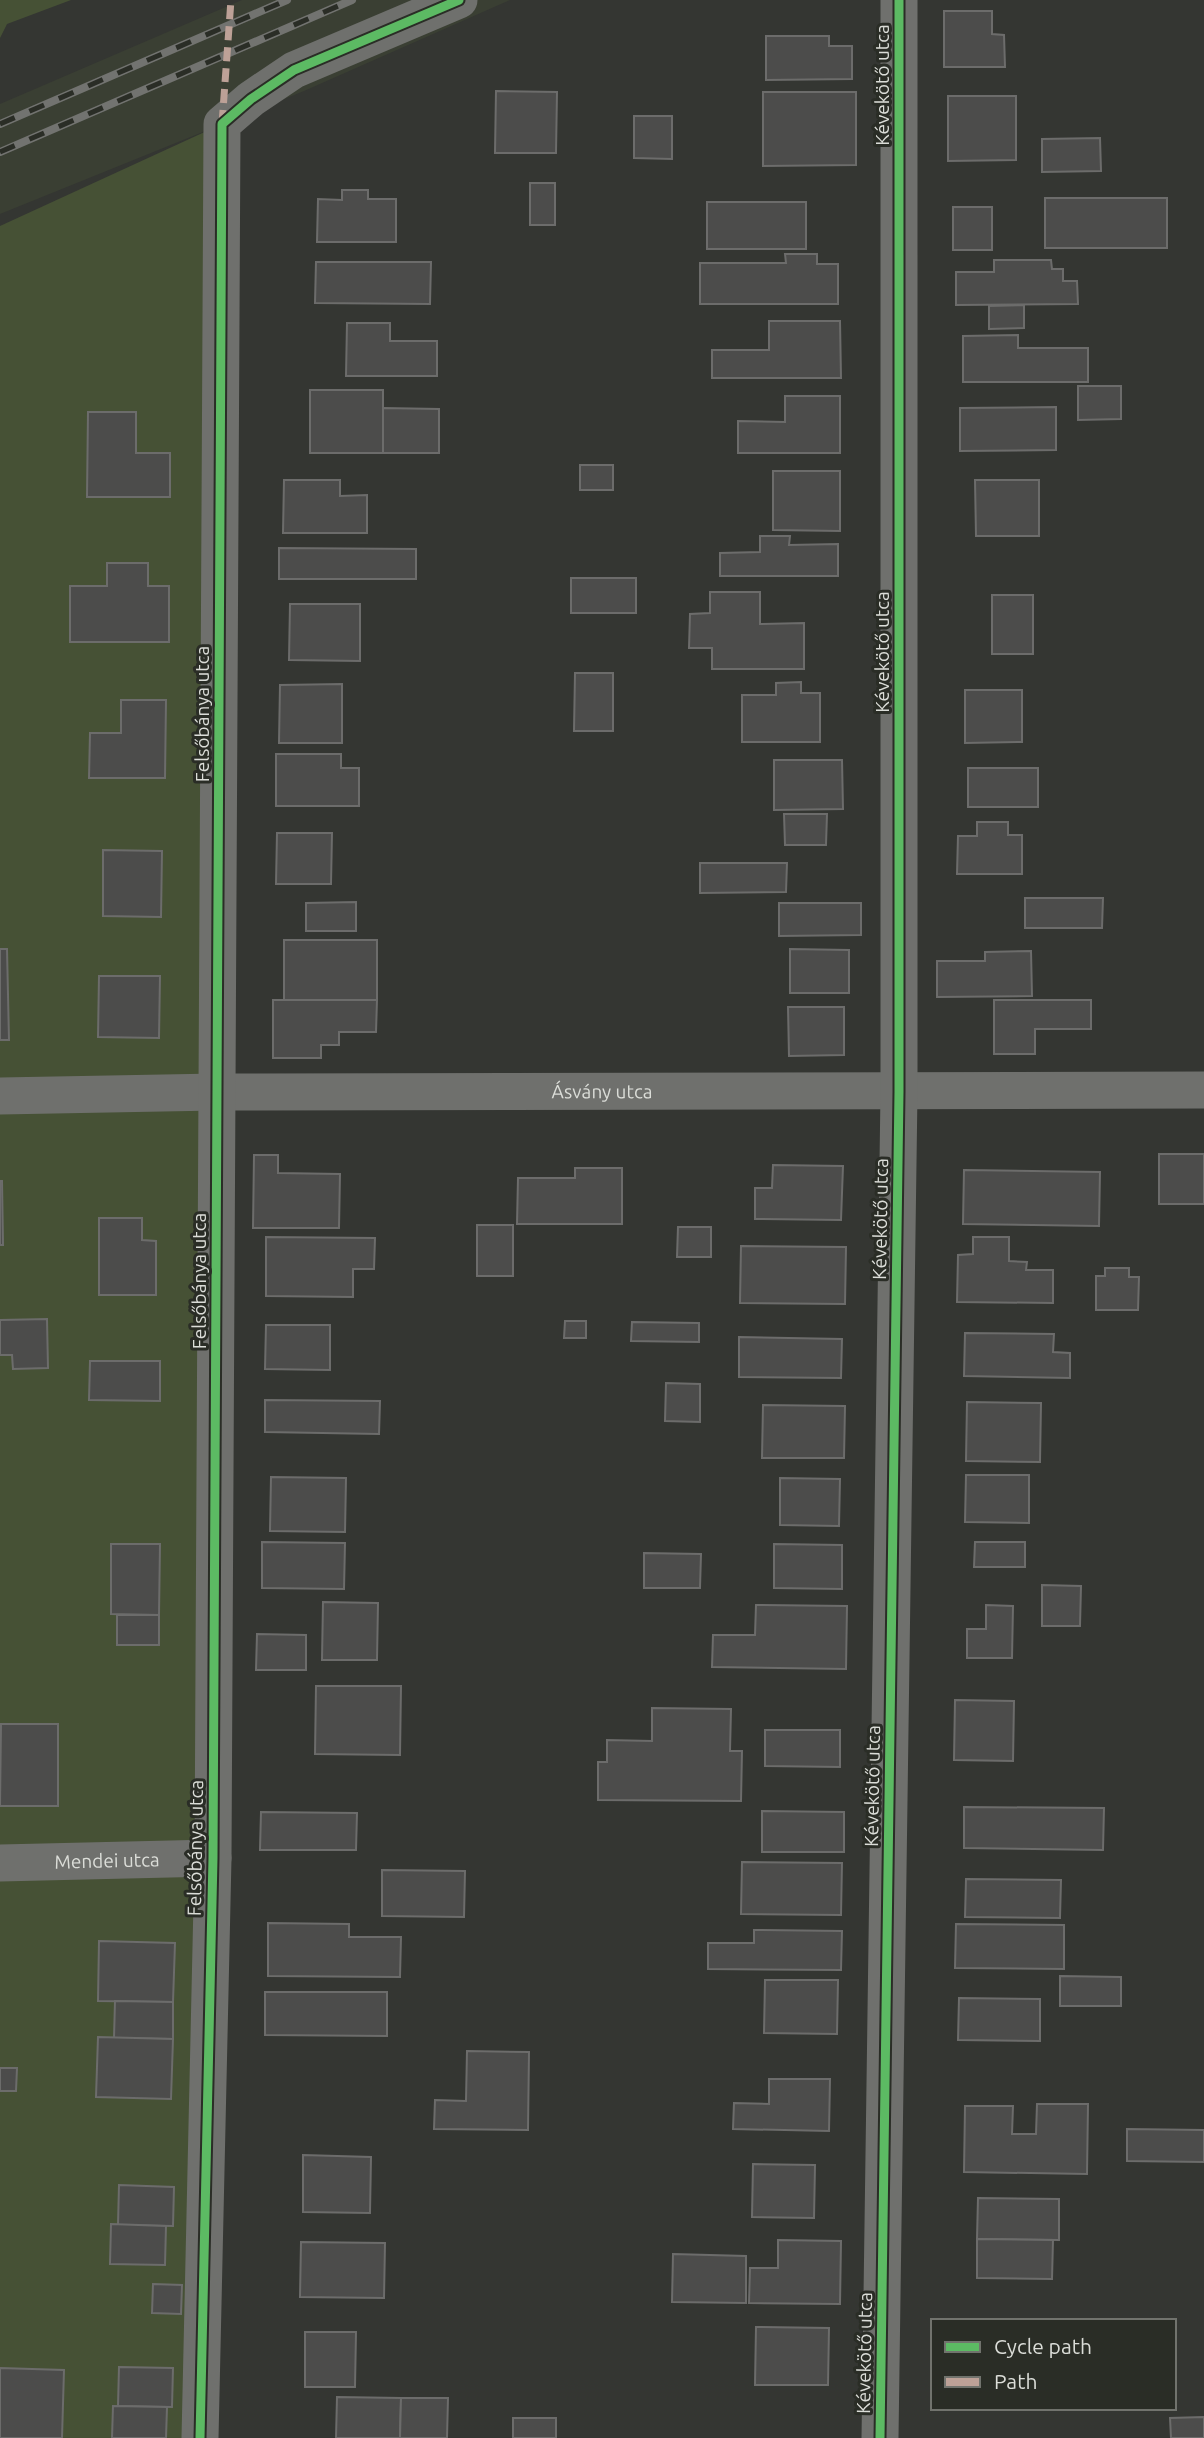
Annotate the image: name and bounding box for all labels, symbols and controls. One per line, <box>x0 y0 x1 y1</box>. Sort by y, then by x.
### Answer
street label: Kévekötő utca <box>871 24 893 146</box>
street label: Kévekötő utca <box>871 591 893 713</box>
street label: Felsőbánya utca <box>191 646 213 782</box>
street label: Ásvány utca <box>551 1080 652 1102</box>
street label: Kévekötő utca <box>868 1158 892 1280</box>
street label: Felsőbánya utca <box>188 1213 210 1349</box>
street label: Kévekötő utca <box>860 1725 884 1847</box>
street label: Felsőbánya utca <box>183 1780 207 1916</box>
street label: Mendei utca <box>54 1848 160 1873</box>
street label: Kévekötő utca <box>852 2292 876 2414</box>
legend <box>931 2319 1176 2410</box>
text: Cycle path <box>994 2334 1092 2358</box>
text: Path <box>994 2369 1037 2393</box>

